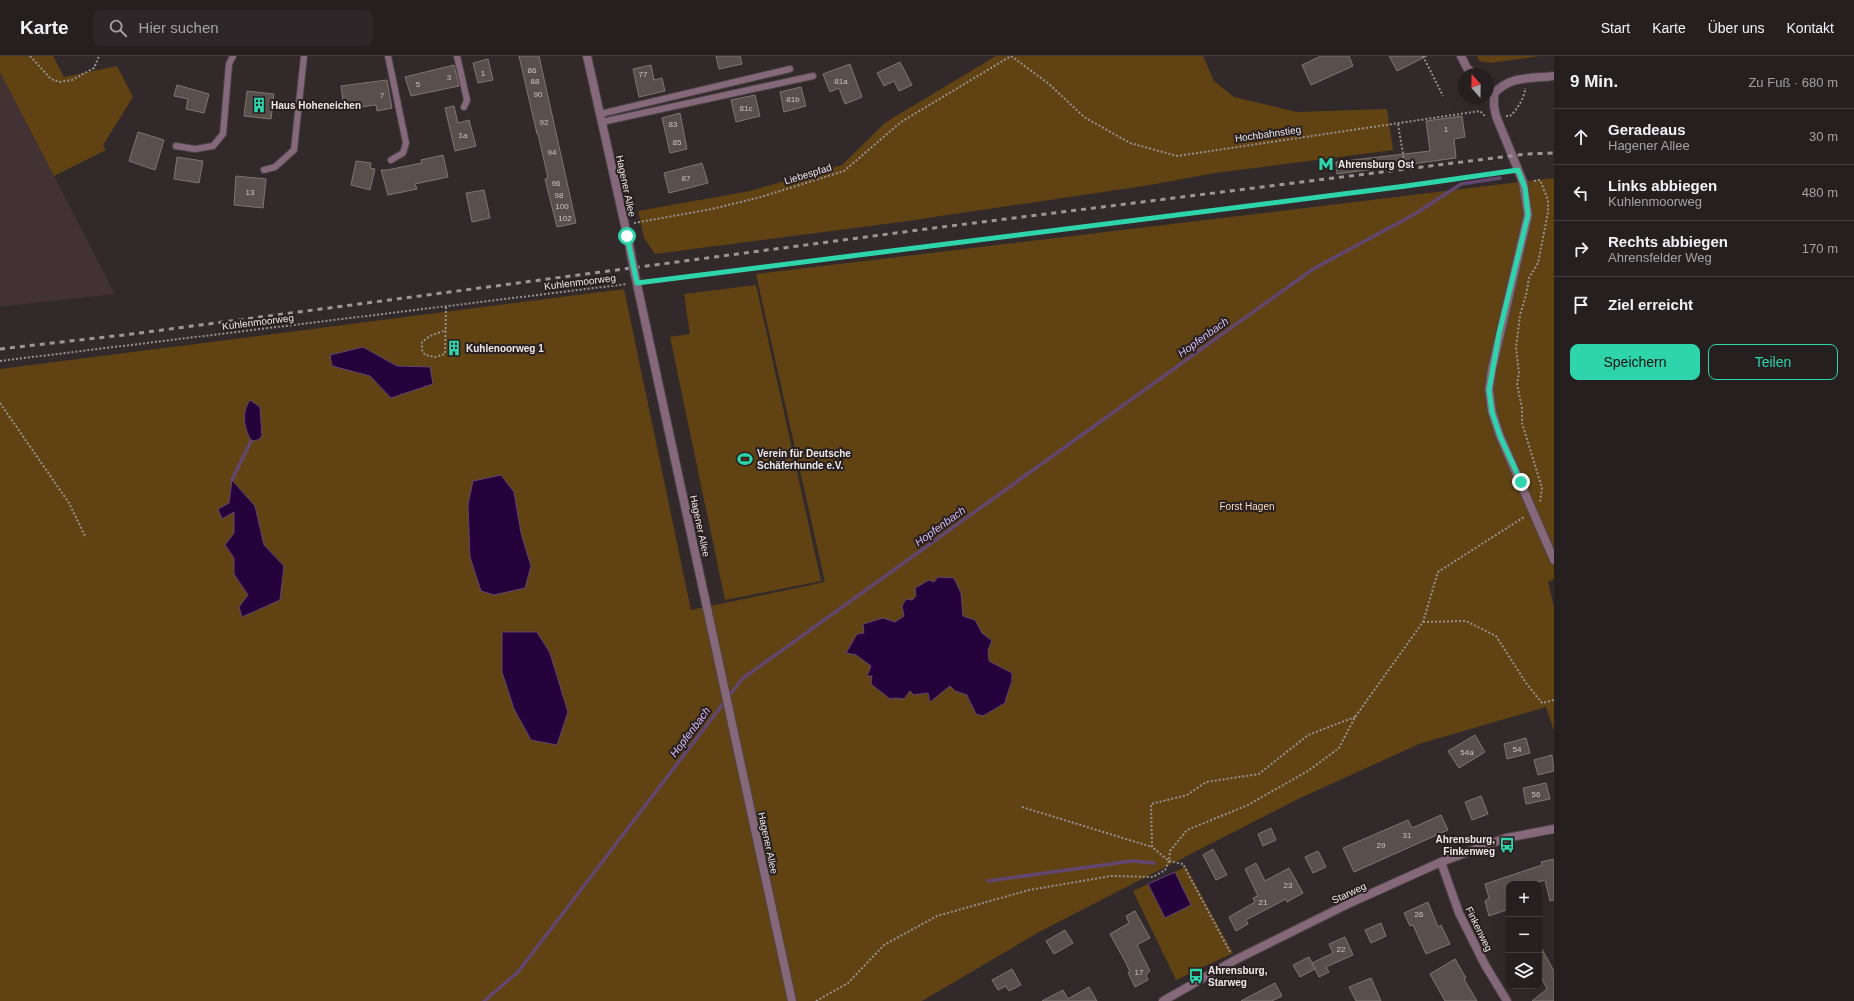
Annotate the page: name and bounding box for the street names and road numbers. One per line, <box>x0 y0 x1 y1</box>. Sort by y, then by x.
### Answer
street label: Hochbahnstieg <box>1234 124 1302 144</box>
street label: Hagener Allee <box>614 154 638 218</box>
street label: Liebespfad <box>783 162 833 186</box>
street label: Kuhlenmoorweg <box>543 272 617 292</box>
street label: Kuhlenmoorweg <box>221 312 295 332</box>
street label: Hagener Allee <box>688 494 712 558</box>
street label: Hagener Allee <box>756 811 780 875</box>
street label: Starweg <box>1330 880 1368 906</box>
street label: Finkenweg <box>1463 905 1495 953</box>

